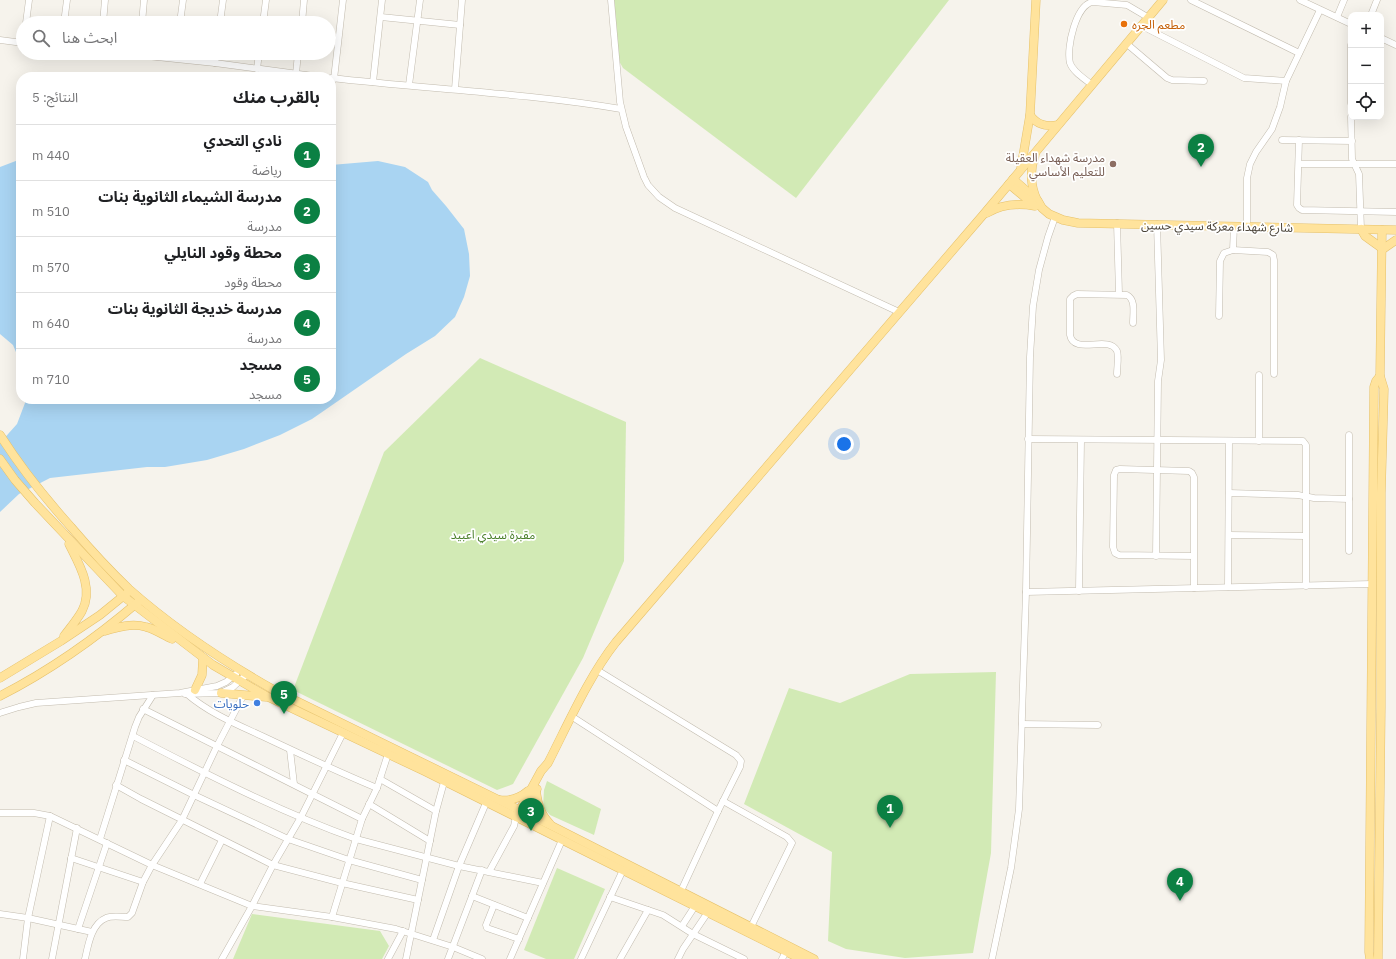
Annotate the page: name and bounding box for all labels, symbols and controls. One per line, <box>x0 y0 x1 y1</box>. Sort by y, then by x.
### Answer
map controls <box>1348 12 1384 120</box>
button: + <box>1348 12 1384 48</box>
search box <box>16 16 336 60</box>
place label: مطعم الجره <box>1132 17 1185 34</box>
marker: مطعم الجره <box>1119 19 1129 29</box>
icon: search <box>30 27 52 49</box>
text: ابحث هنا <box>62 28 117 47</box>
button: − <box>1348 48 1384 84</box>
button: locate <box>1348 84 1384 120</box>
text: بالقرب منك <box>233 86 320 108</box>
text: النتائج: 5 <box>32 89 78 106</box>
text: نادي التحدي <box>203 131 282 150</box>
pin: 2 <box>1188 134 1214 167</box>
text: 440 m <box>32 147 70 164</box>
text: 1 <box>303 147 311 164</box>
place label: مدرسة شهداء العقيلة للتعليم الأساسي <box>1006 150 1105 181</box>
marker: مدرسة شهداء العقيلة للتعليم الأساسي <box>1108 159 1118 169</box>
text: رياضة <box>252 162 282 179</box>
text: مدرسة الشيماء الثانوية بنات <box>98 187 282 206</box>
text: 510 m <box>32 203 70 220</box>
text: 2 <box>303 203 311 220</box>
street label: شارع شهداء معركة سيدي حسين <box>1141 217 1293 238</box>
text: مدرسة <box>247 218 282 235</box>
text: محطة وقود النايلي <box>164 243 282 262</box>
text: 570 m <box>32 259 70 276</box>
text: 3 <box>303 259 311 276</box>
text: محطة وقود <box>224 274 282 291</box>
text: مدرسة خديجة الثانوية بنات <box>108 299 282 318</box>
text: 640 m <box>32 315 70 332</box>
text: 4 <box>303 315 311 332</box>
text: مدرسة <box>247 330 282 347</box>
text: مسجد <box>240 355 282 374</box>
text: 710 m <box>32 371 70 388</box>
text: 5 <box>303 371 311 388</box>
text: مسجد <box>249 386 282 403</box>
your location <box>834 434 854 454</box>
park label: مقبرة سيدي اعبيد <box>451 527 535 544</box>
pin: 5 <box>271 681 297 714</box>
place label: حلويات <box>214 696 249 711</box>
marker: حلويات <box>252 698 262 708</box>
pin: 1 <box>877 795 903 828</box>
pin: 3 <box>518 798 544 831</box>
pin: 4 <box>1167 868 1193 901</box>

